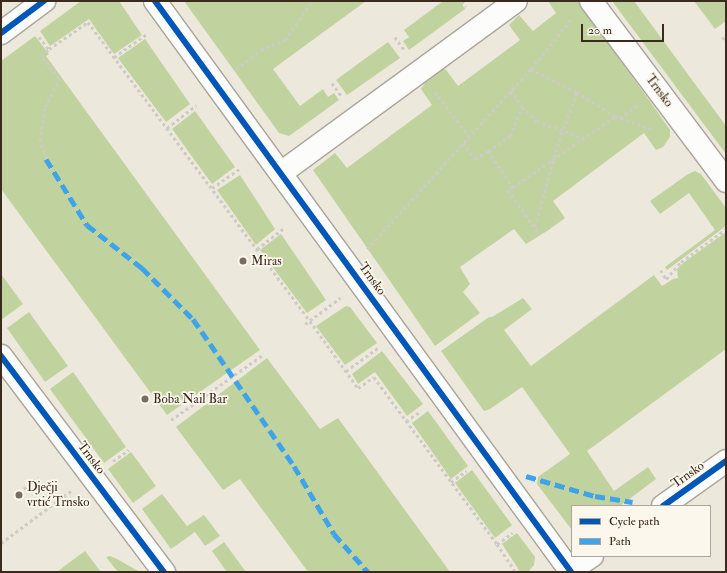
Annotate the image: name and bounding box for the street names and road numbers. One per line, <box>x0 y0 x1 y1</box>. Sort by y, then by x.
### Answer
street label: Trnsko <box>642 72 676 110</box>
street label: Trnsko <box>355 260 389 298</box>
street label: Trnsko <box>74 439 108 477</box>
street label: Trnsko <box>669 458 707 492</box>

